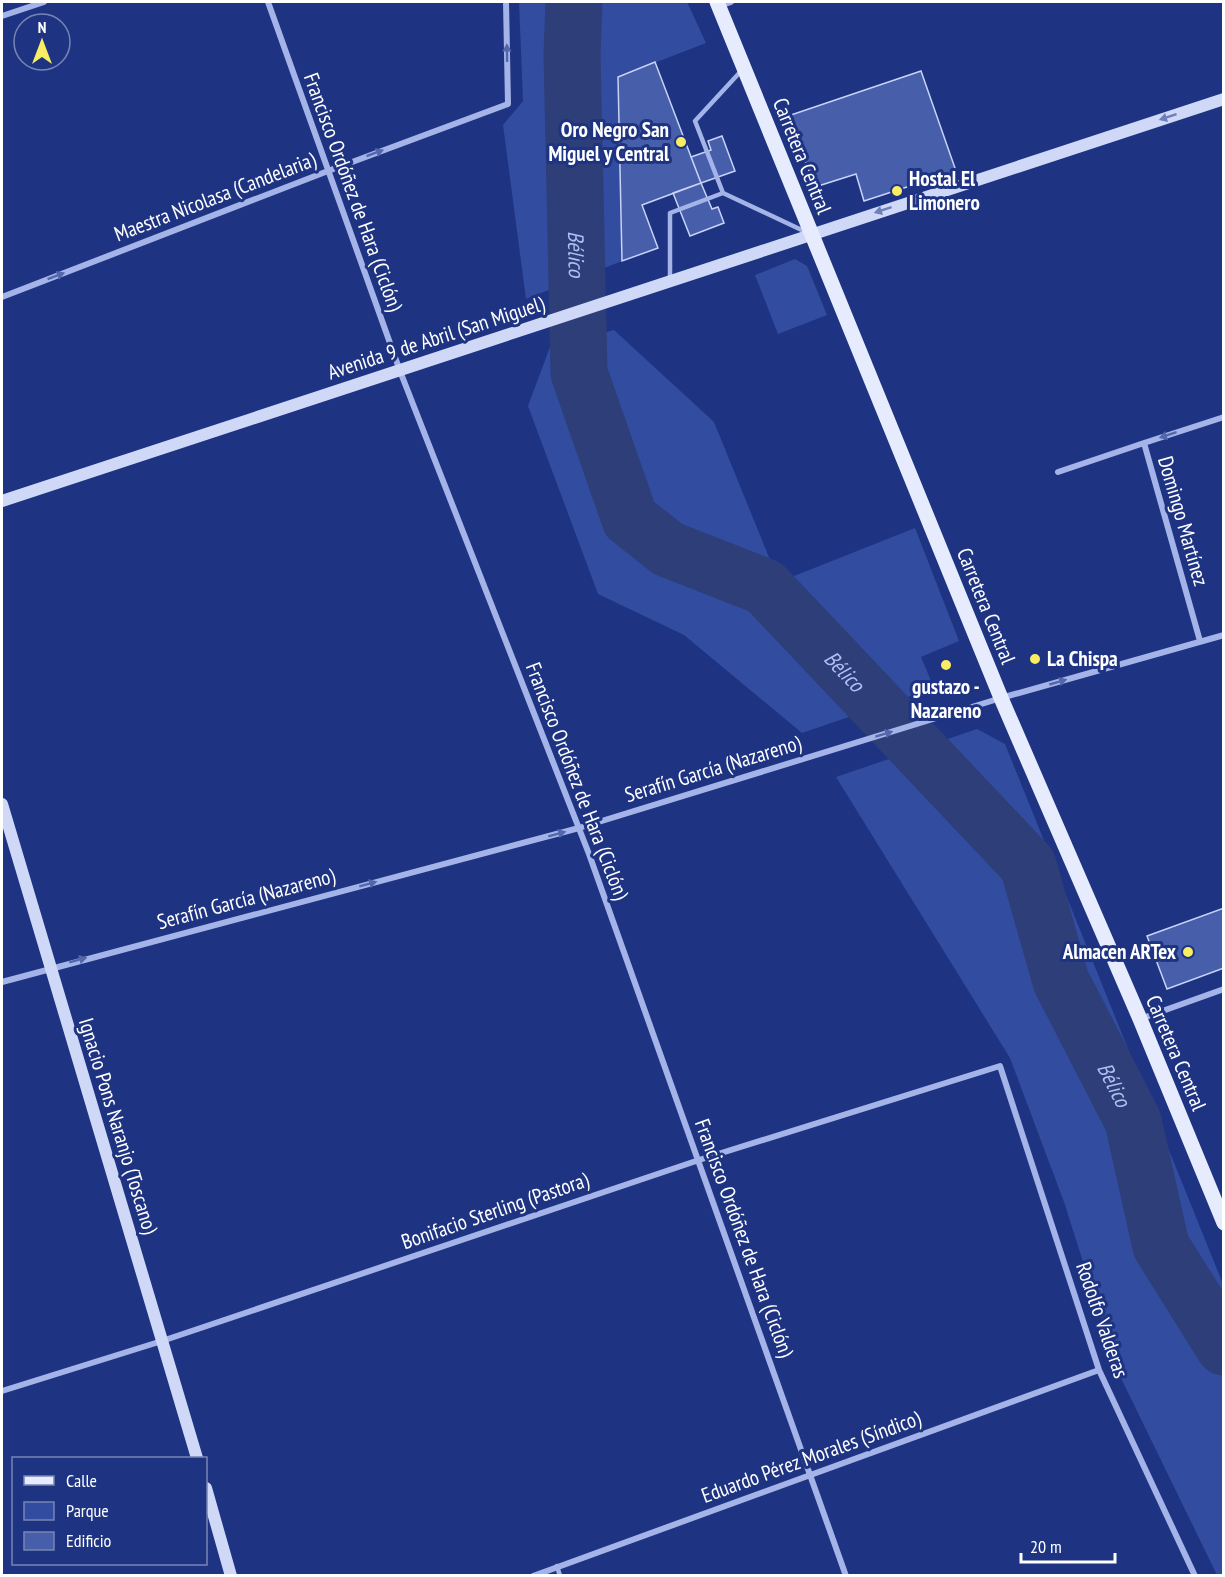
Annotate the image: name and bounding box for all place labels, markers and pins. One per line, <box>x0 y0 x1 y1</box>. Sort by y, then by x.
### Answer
place label: Oro Negro San Miguel y Central <box>548 116 670 167</box>
marker: Oro Negro San Miguel y Central <box>674 135 688 149</box>
place label: Hostal El Limonero <box>909 165 980 216</box>
marker: Hostal El Limonero <box>890 184 904 198</box>
place label: La Chispa <box>1047 645 1118 672</box>
marker: La Chispa <box>1028 652 1042 666</box>
marker: gustazo - Nazareno <box>939 658 953 672</box>
place label: gustazo - Nazareno <box>911 673 981 724</box>
place label: Almacen ARTex <box>1062 938 1177 965</box>
marker: Almacen ARTex <box>1181 945 1195 959</box>

